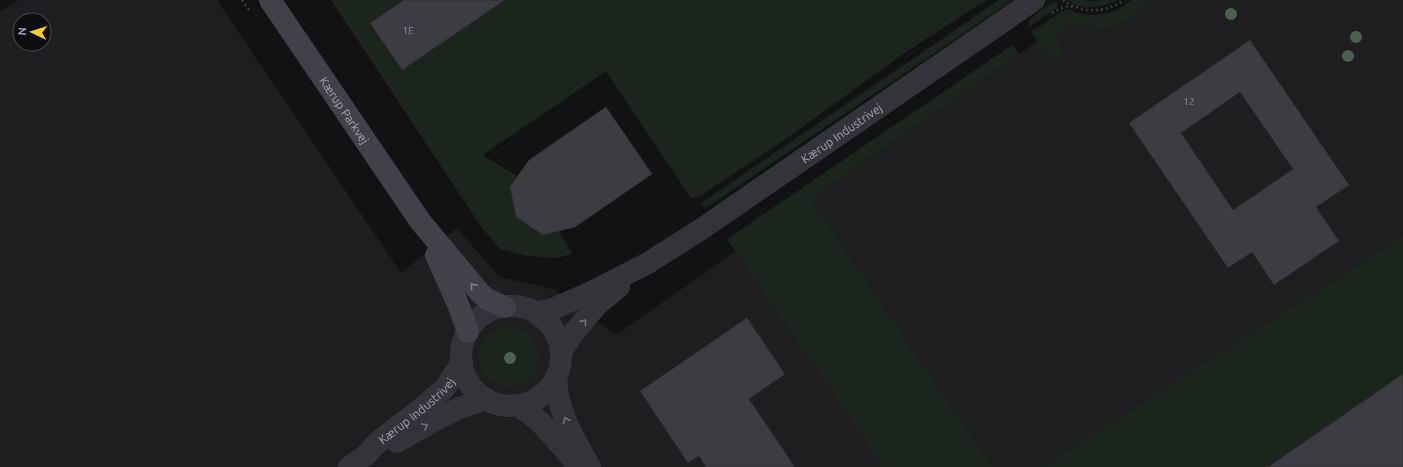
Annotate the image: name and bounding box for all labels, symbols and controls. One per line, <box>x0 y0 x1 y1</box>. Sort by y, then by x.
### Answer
north arrow <box>12 12 52 52</box>
house number: 1E <box>402 25 414 36</box>
text: N <box>16 27 28 36</box>
street label: Kærup Parkvej <box>317 74 372 146</box>
house number: 12 <box>1183 96 1195 107</box>
street label: Kærup Industrivej <box>798 100 884 165</box>
one-way arrow <box>471 283 478 290</box>
one-way arrow <box>579 319 586 326</box>
street label: Kærup Industrivej <box>375 375 457 446</box>
one-way arrow <box>563 416 571 424</box>
one-way arrow <box>421 423 428 430</box>

